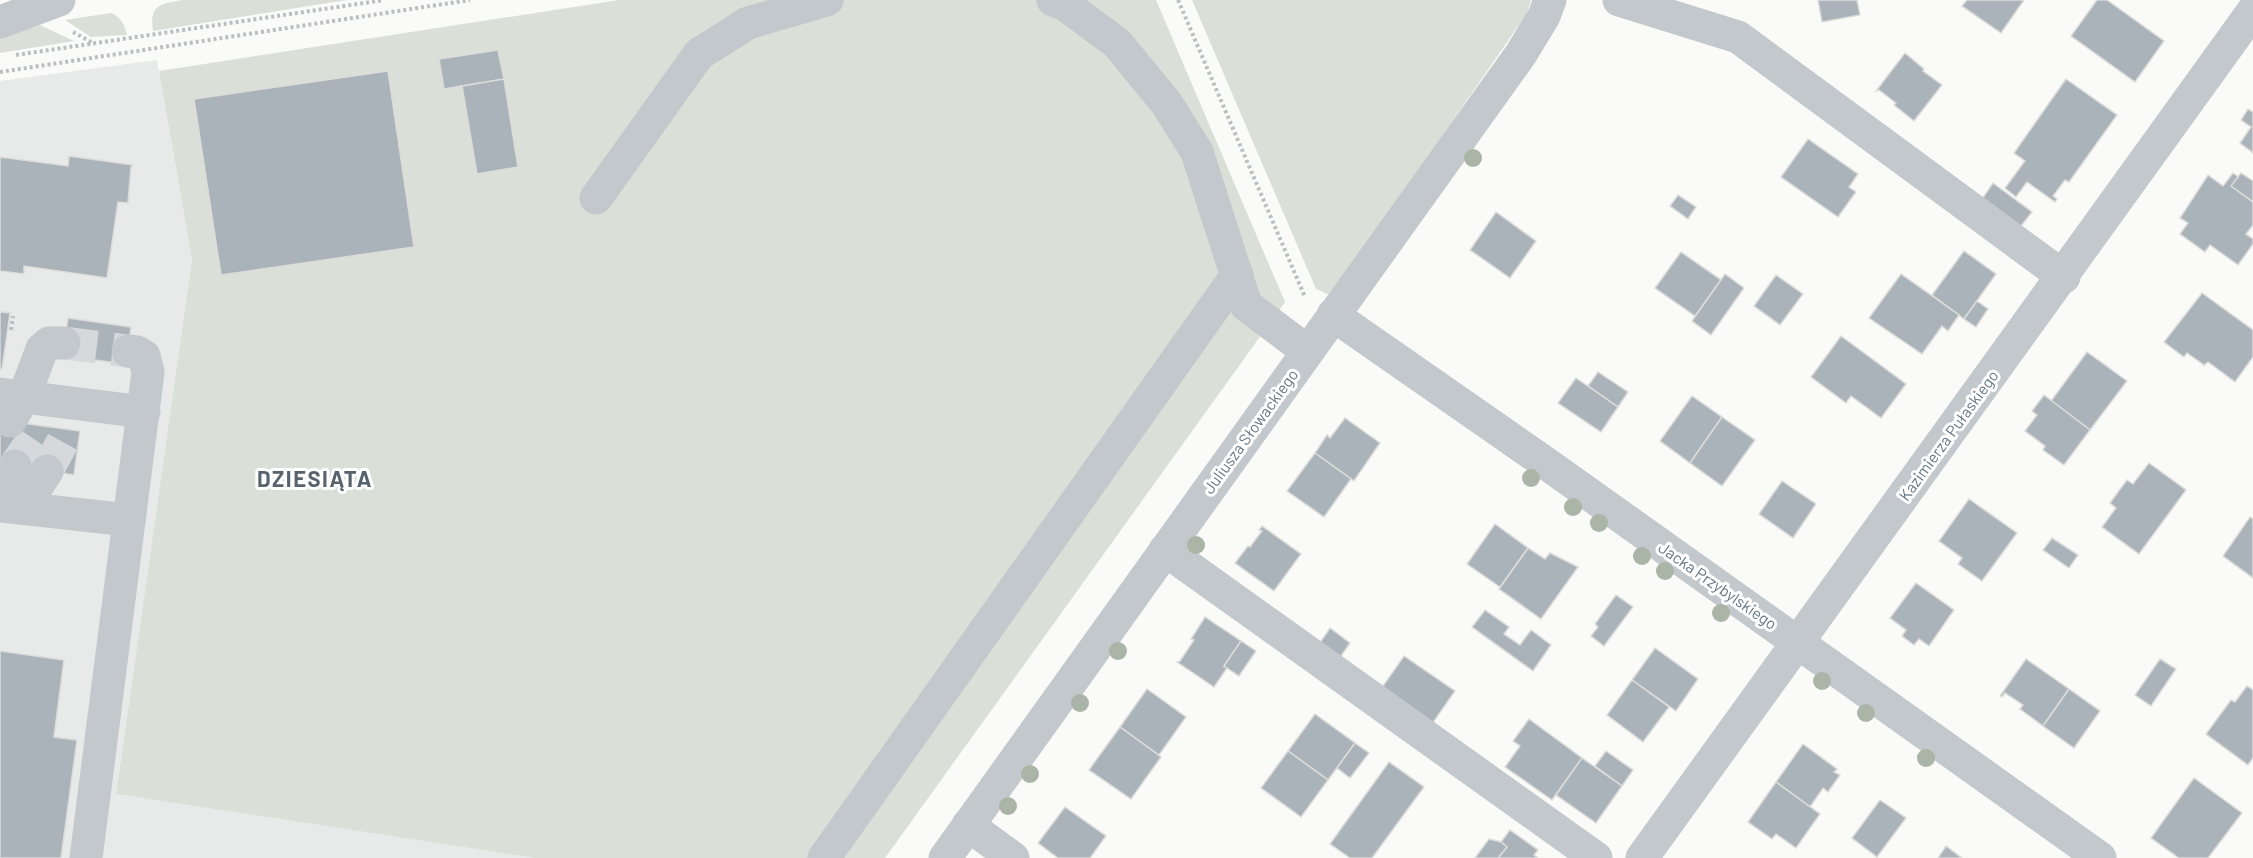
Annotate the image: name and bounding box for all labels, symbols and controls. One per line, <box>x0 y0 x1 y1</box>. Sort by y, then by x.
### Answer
street label: Juliusza Słowackiego <box>1198 365 1302 497</box>
street label: Kazimierza Pułaskiego <box>1894 366 2002 504</box>
district label: DZIESIĄTA <box>257 465 373 491</box>
street label: Jacka Przybylskiego <box>1655 537 1781 633</box>

